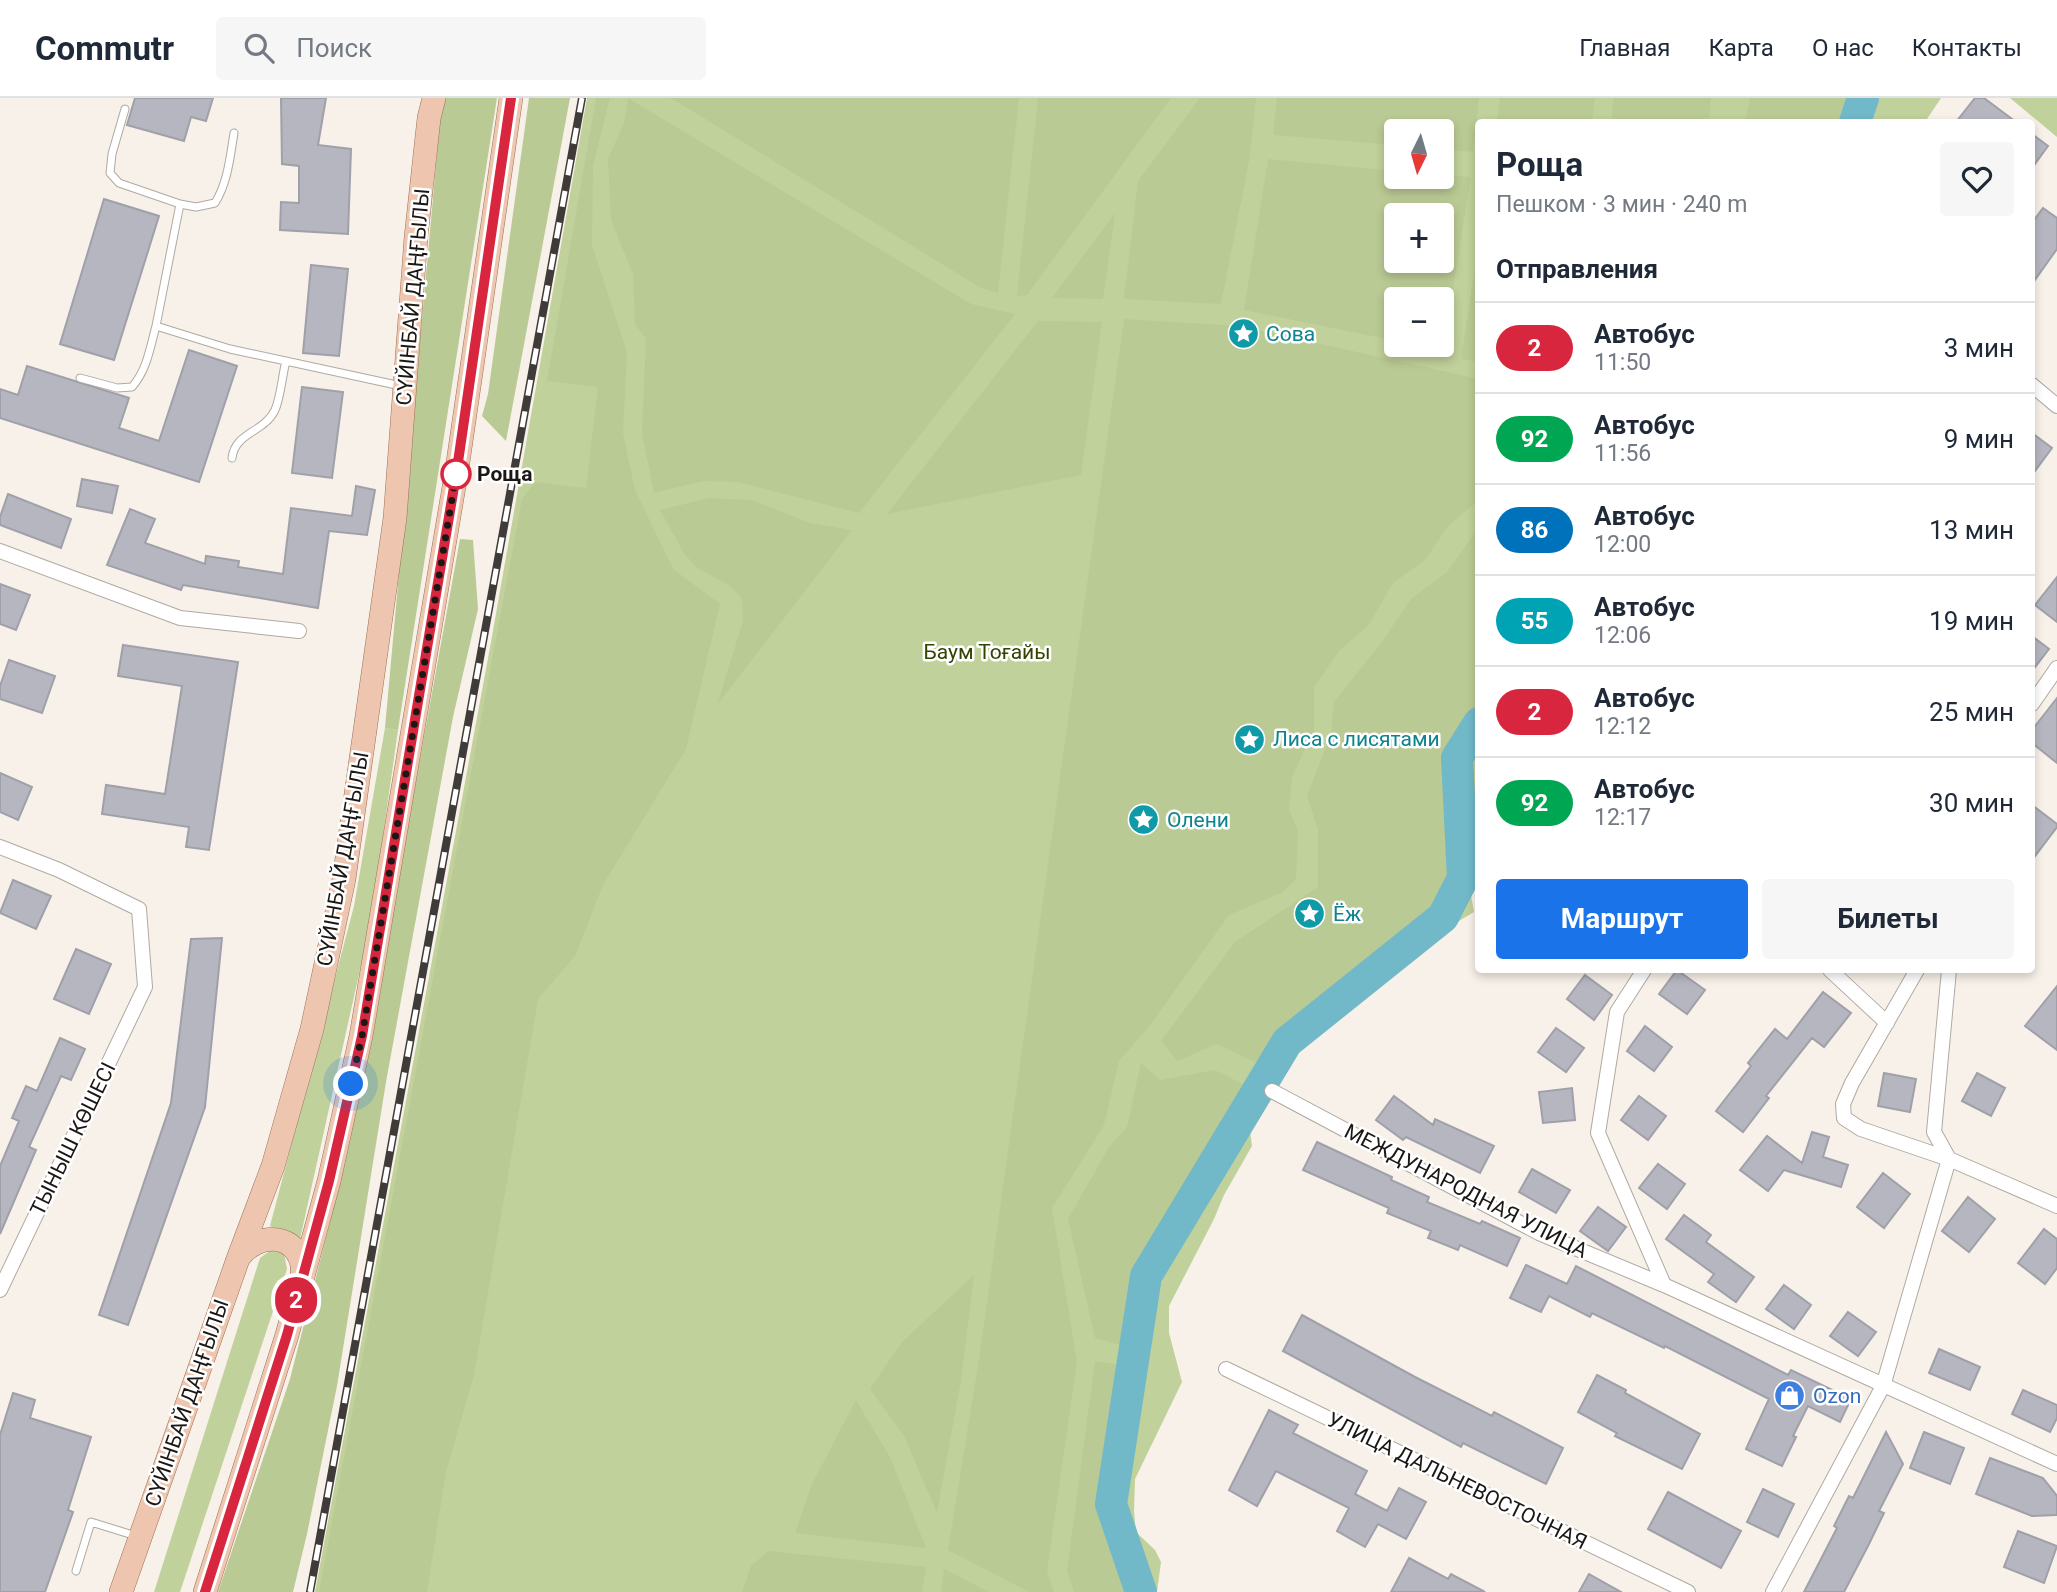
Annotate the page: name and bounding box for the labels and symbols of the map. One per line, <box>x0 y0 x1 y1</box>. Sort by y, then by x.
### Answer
north arrow <box>1384 119 1454 189</box>
street label: СҮЙІНБАЙ ДАҢҒЫЛЫ <box>392 188 434 406</box>
place icon: Сова <box>1226 317 1260 351</box>
place label: Сова <box>1266 322 1315 346</box>
marker: Роща <box>441 459 471 489</box>
place label: Роща <box>477 462 532 486</box>
park label: Баум Тоғайы <box>924 640 1050 664</box>
place icon: Лиса с лисятами <box>1233 722 1267 756</box>
place label: Лиса с лисятами <box>1273 727 1440 751</box>
street label: СҮЙІНБАЙ ДАҢҒЫЛЫ <box>312 750 374 968</box>
place icon: Олени <box>1127 803 1161 837</box>
place label: Олени <box>1167 808 1229 832</box>
place icon: Ёж <box>1293 897 1327 931</box>
place label: Ёж <box>1333 902 1361 926</box>
street label: ТЫНЫШ КӨШЕСІ <box>26 1059 120 1219</box>
your location <box>333 1066 368 1101</box>
street label: МЕЖДУНАРОДНАЯ УЛИЦА <box>1340 1119 1592 1263</box>
line badge: 2 <box>273 1277 319 1323</box>
street label: СҮЙІНБАЙ ДАҢҒЫЛЫ <box>140 1296 234 1510</box>
shop icon: Ozon <box>1773 1379 1807 1413</box>
place label: Ozon <box>1813 1384 1861 1408</box>
street label: УЛИЦА ДАЛЬНЕВОСТОЧНАЯ <box>1323 1408 1591 1554</box>

